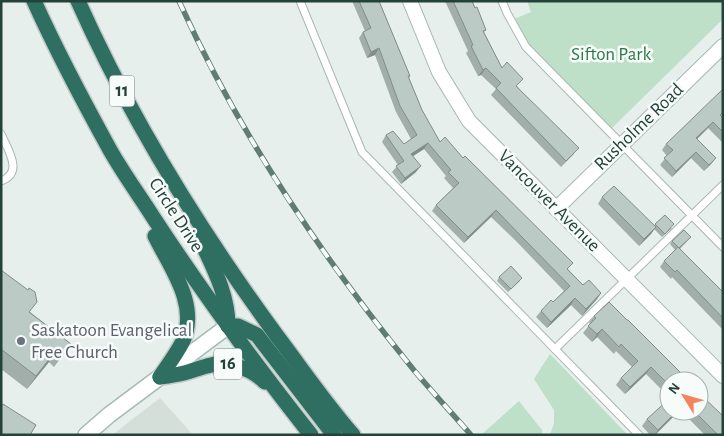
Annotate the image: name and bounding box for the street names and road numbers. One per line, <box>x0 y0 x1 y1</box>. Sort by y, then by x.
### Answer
road number: 11 <box>110 76 134 106</box>
street label: Rusholme Road <box>591 80 687 174</box>
street label: Vancouver Avenue <box>494 146 604 256</box>
street label: Circle Drive <box>145 175 207 255</box>
road number: 16 <box>214 348 242 379</box>

